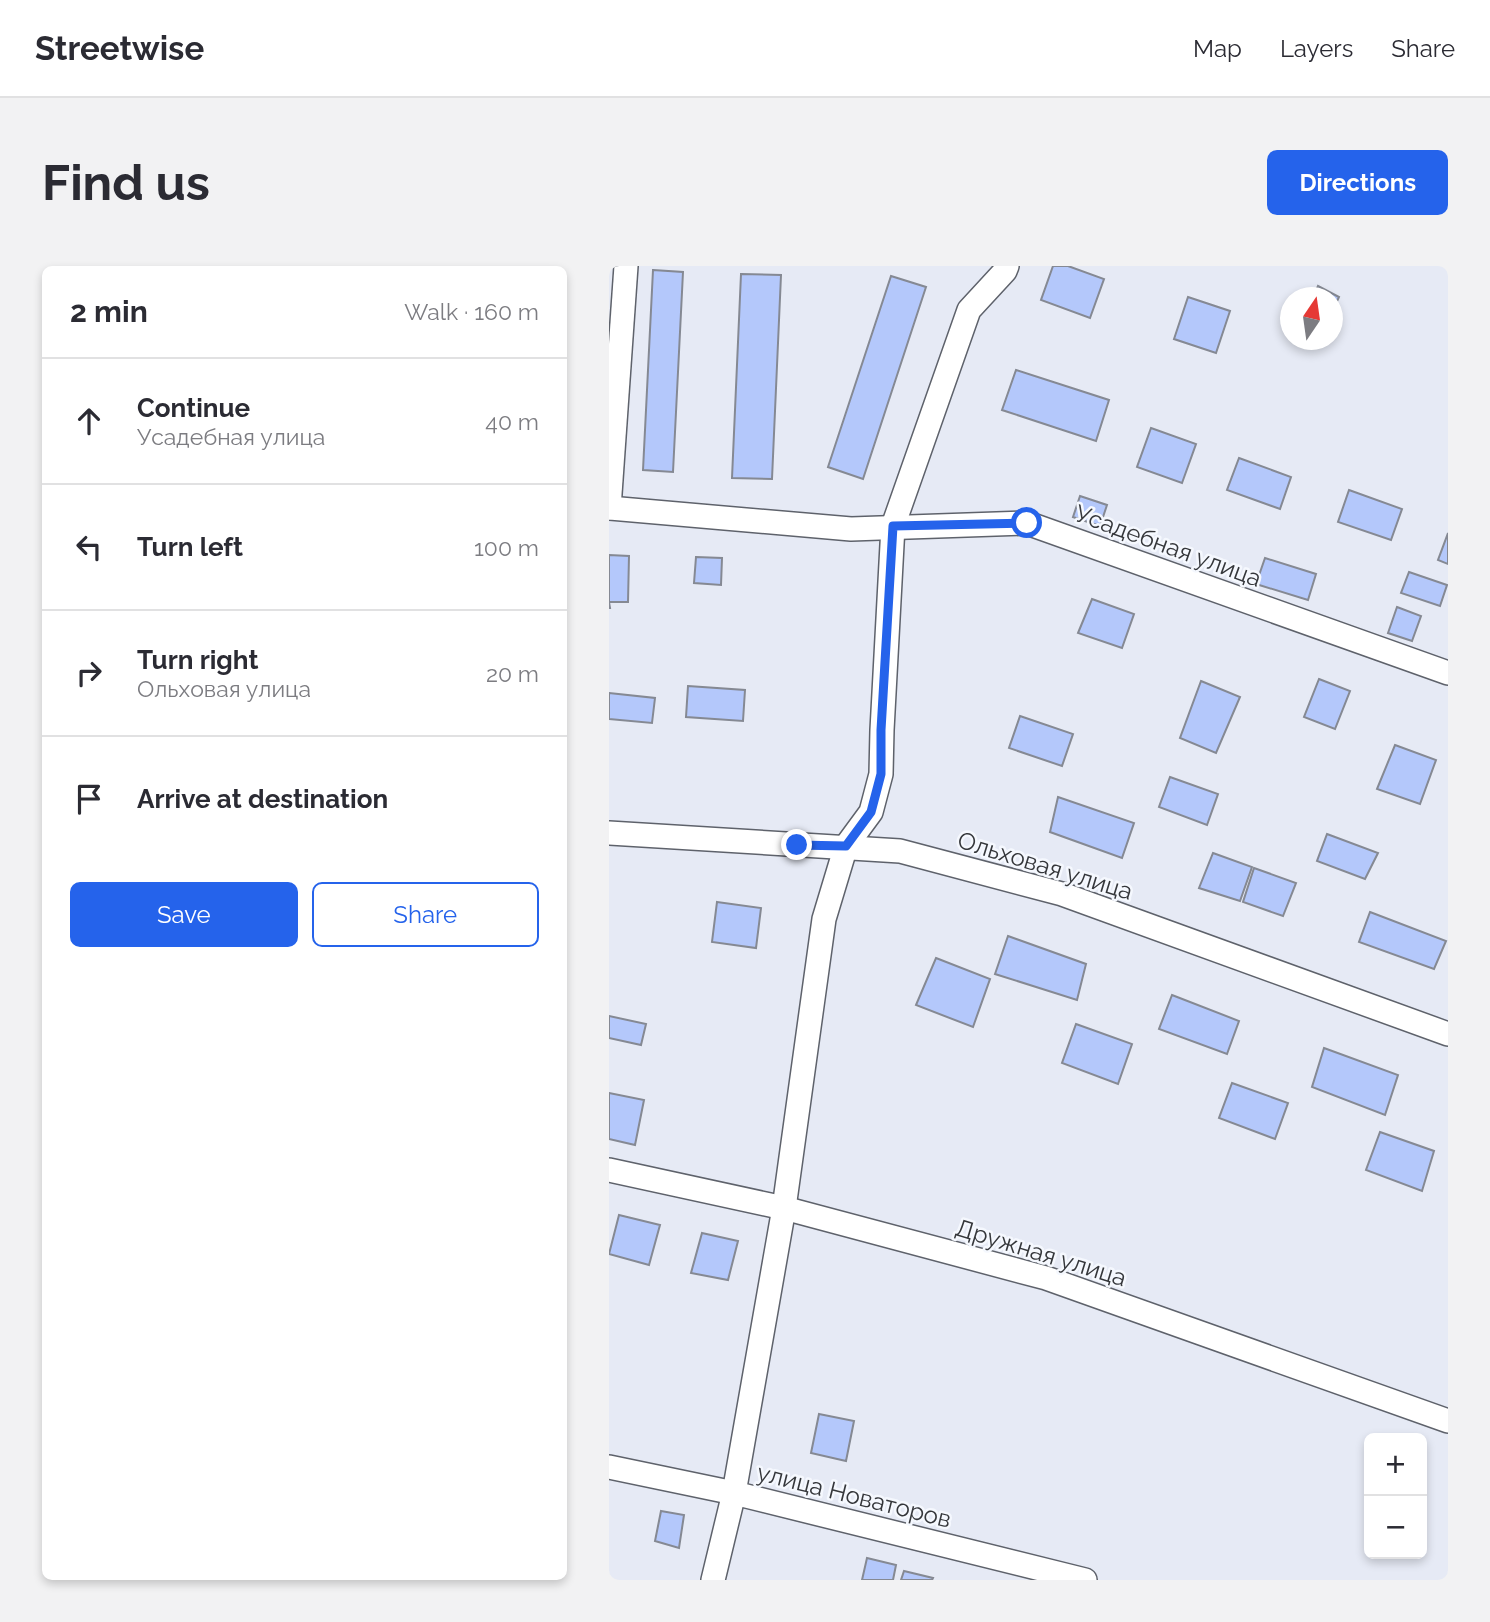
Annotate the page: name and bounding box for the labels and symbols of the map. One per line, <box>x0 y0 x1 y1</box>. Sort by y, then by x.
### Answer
north arrow <box>1280 287 1343 350</box>
street label: Усадебная улица <box>1071 498 1265 593</box>
route start <box>1011 507 1042 538</box>
street label: Ольховая улица <box>954 825 1136 906</box>
route end <box>781 829 812 860</box>
street label: Дружная улица <box>952 1213 1130 1292</box>
street label: улица Новаторов <box>754 1457 954 1534</box>

